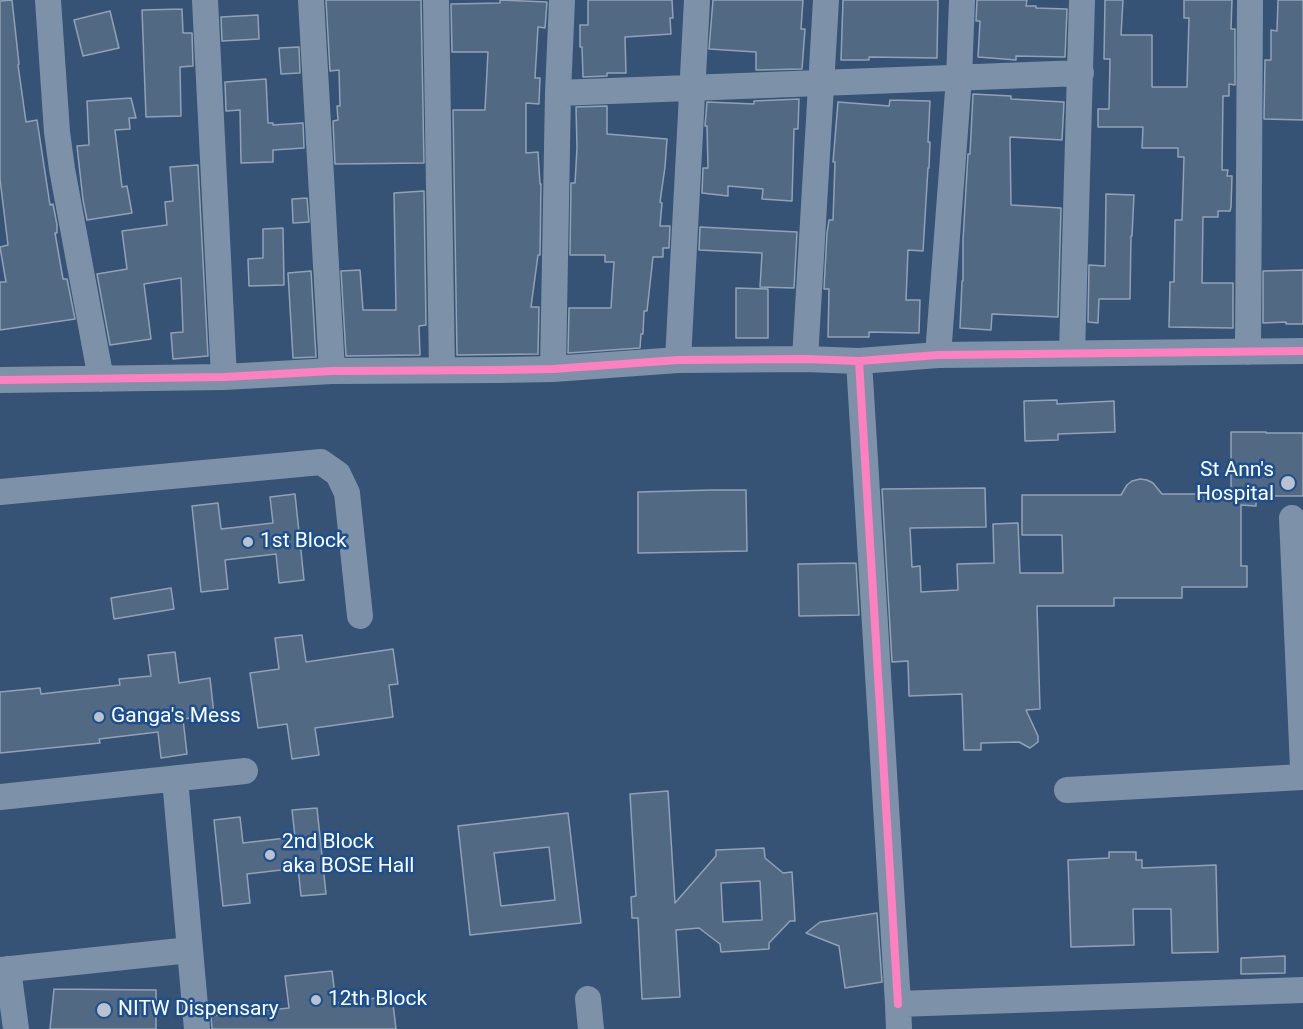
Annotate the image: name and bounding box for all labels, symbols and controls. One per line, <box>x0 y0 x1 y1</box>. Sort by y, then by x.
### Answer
place label: St Ann's Hospital <box>1196 458 1274 508</box>
marker: St Ann's Hospital <box>1279 474 1297 492</box>
place label: 1st Block <box>260 529 347 555</box>
marker: 1st Block <box>241 535 255 549</box>
place label: Ganga's Mess <box>111 704 241 730</box>
marker: Ganga's Mess <box>92 710 106 724</box>
place label: 2nd Block aka BOSE Hall <box>282 830 414 880</box>
marker: 2nd Block aka BOSE Hall <box>263 848 277 862</box>
place label: 12th Block <box>328 987 427 1013</box>
marker: 12th Block <box>309 993 323 1007</box>
place label: NITW Dispensary <box>118 997 279 1023</box>
marker: NITW Dispensary <box>95 1001 113 1019</box>

